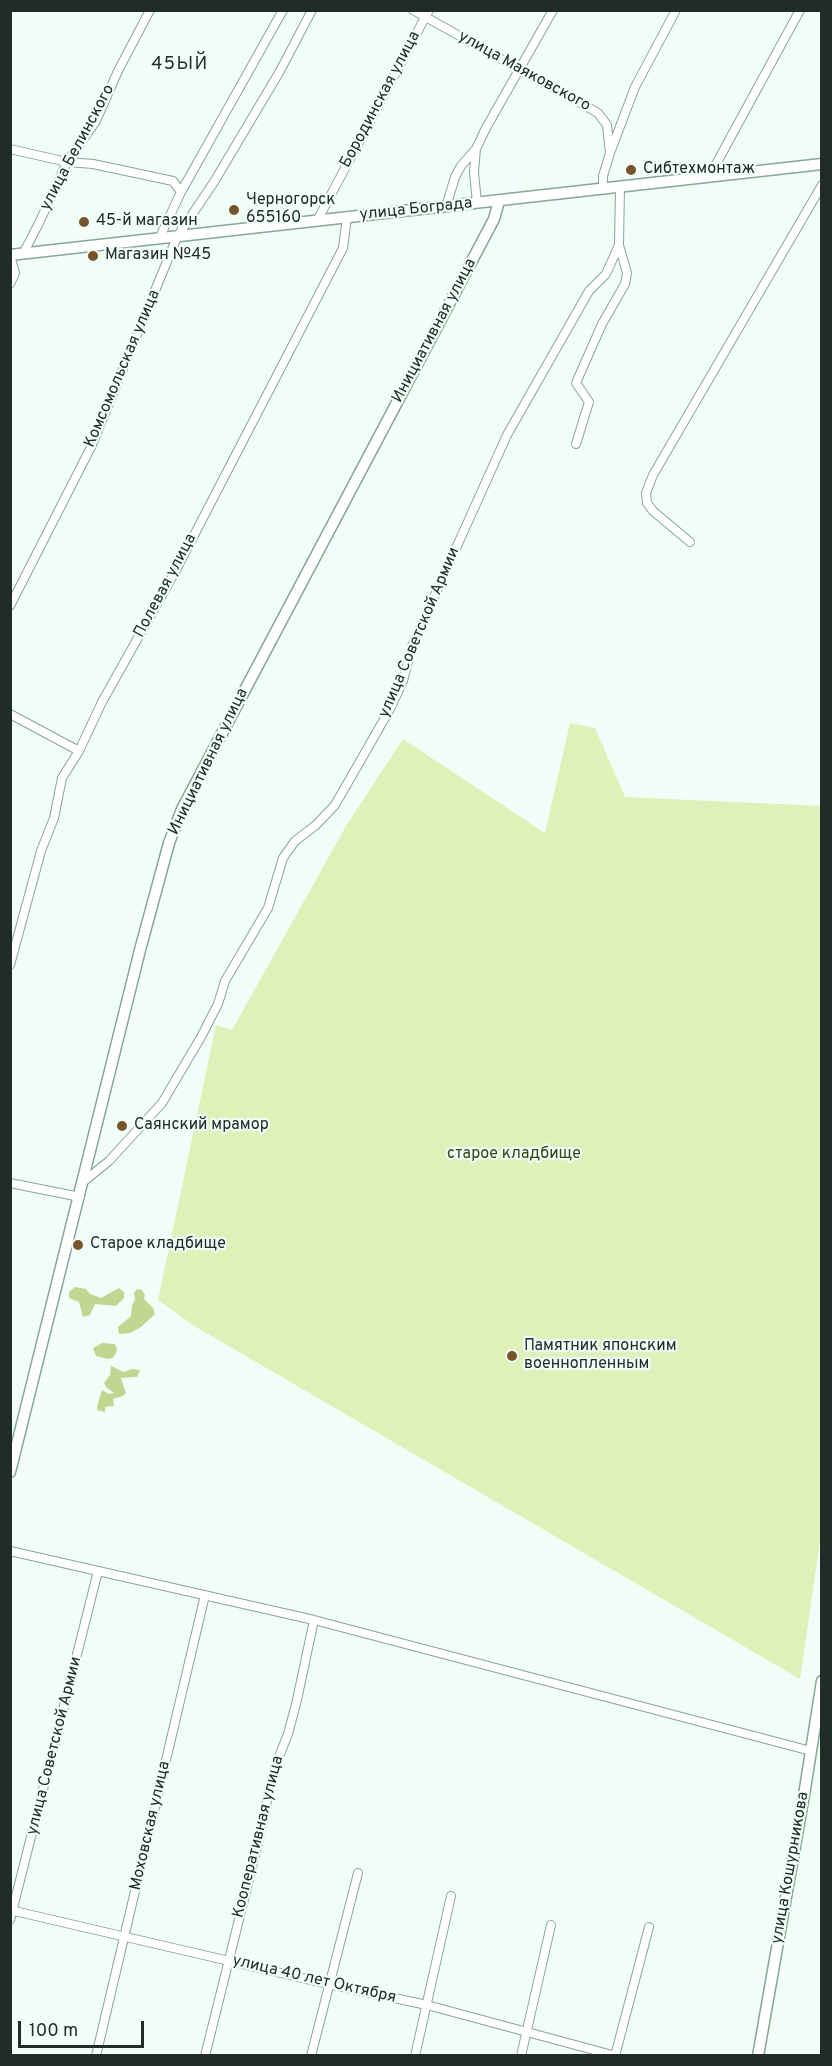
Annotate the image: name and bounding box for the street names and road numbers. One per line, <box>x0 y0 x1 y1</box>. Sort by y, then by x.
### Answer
street label: Бородинская улица <box>337 28 425 172</box>
street label: улица Маяковского <box>454 28 594 116</box>
street label: улица Белинского <box>37 82 119 214</box>
street label: улица Бограда <box>359 195 473 225</box>
street label: Инициативная улица <box>389 255 481 407</box>
street label: Комсомольская улица <box>81 287 165 451</box>
street label: Полевая улица <box>131 531 201 641</box>
street label: улица Советской Армии <box>375 545 465 721</box>
street label: Инициативная улица <box>165 685 253 839</box>
street label: улица Советской Армии <box>24 1655 86 1837</box>
street label: Кооперативная улица <box>230 1754 288 1920</box>
street label: Моховская улица <box>127 1759 175 1893</box>
street label: улица Кошурникова <box>768 1790 814 1946</box>
street label: улица 40 лет Октября <box>230 1952 398 2008</box>

